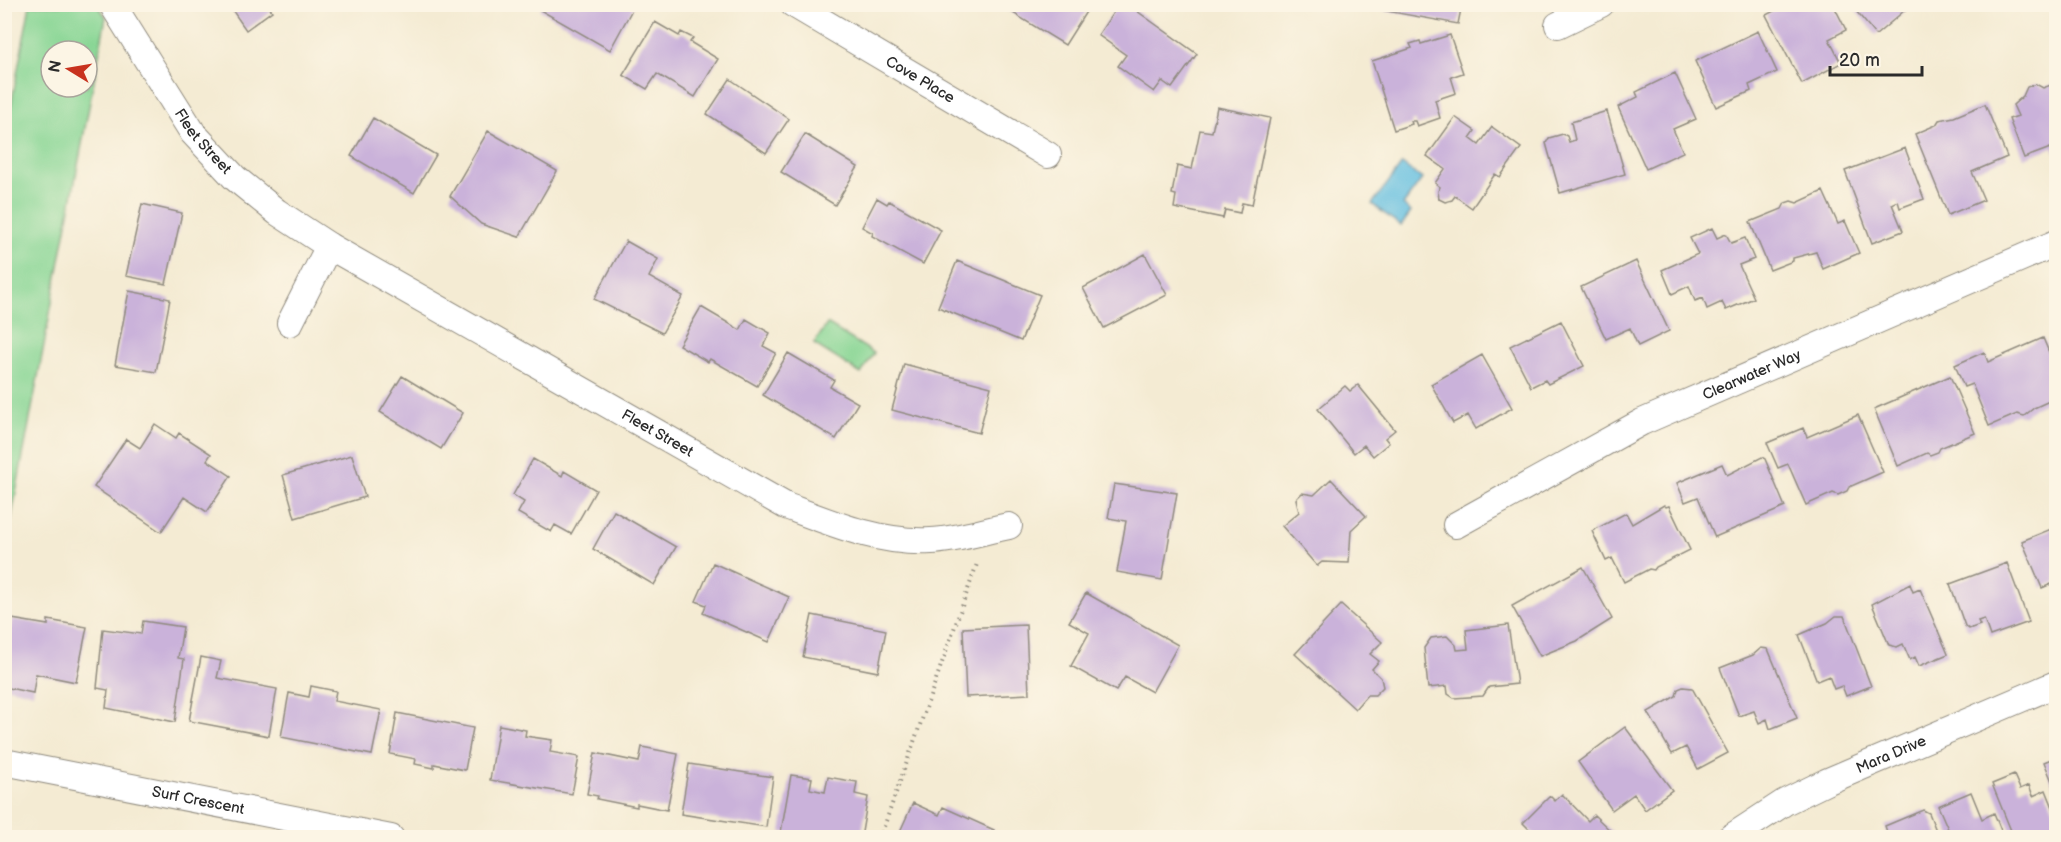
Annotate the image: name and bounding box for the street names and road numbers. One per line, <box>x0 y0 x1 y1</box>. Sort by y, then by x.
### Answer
street label: Cove Place <box>882 52 958 108</box>
street label: Fleet Street <box>170 105 236 178</box>
street label: Clearwater Way <box>1700 345 1804 405</box>
street label: Fleet Street <box>618 405 697 461</box>
street label: Mara Drive <box>1853 731 1929 778</box>
street label: Surf Crescent <box>150 782 246 819</box>

